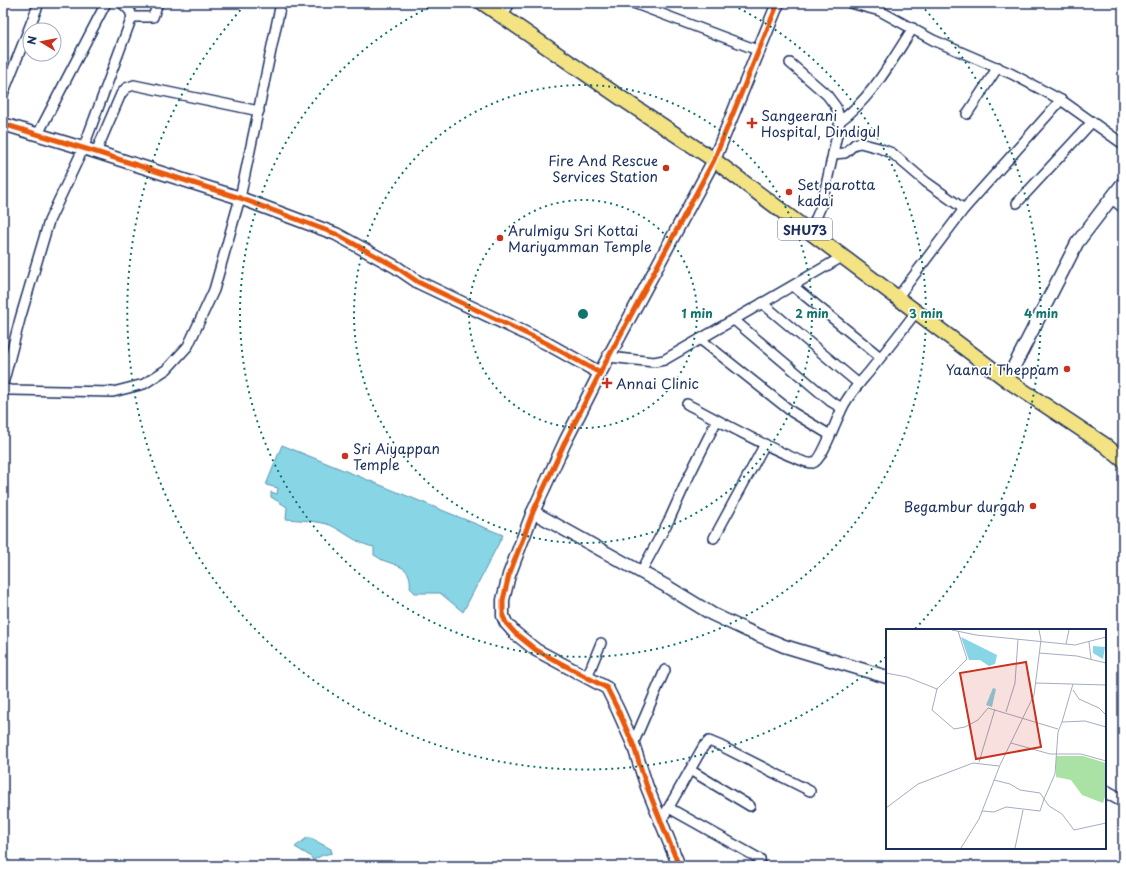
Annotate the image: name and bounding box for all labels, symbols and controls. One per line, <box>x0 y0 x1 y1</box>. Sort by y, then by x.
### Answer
north arrow <box>22 22 62 62</box>
text: N <box>23 34 41 46</box>
place label: Sangeerani Hospital, Dindigul <box>761 105 880 142</box>
marker: Sangeerani Hospital, Dindigul <box>746 117 758 129</box>
place label: Fire And Rescue Services Station <box>548 150 658 187</box>
marker: Fire And Rescue Services Station <box>661 163 671 173</box>
place label: Set parotta kadai <box>797 174 875 211</box>
marker: Set parotta kadai <box>784 187 794 197</box>
road number: SHU73 <box>778 218 832 240</box>
place label: Arulmigu Sri Kottai Mariyamman Temple <box>508 220 652 257</box>
marker: Arulmigu Sri Kottai Mariyamman Temple <box>495 233 505 243</box>
text: 1 min <box>681 304 713 322</box>
text: 2 min <box>795 304 829 322</box>
text: 3 min <box>909 304 943 322</box>
text: 4 min <box>1024 304 1058 322</box>
centre of rings <box>576 307 590 321</box>
place label: Yaanai Theppam <box>946 359 1059 380</box>
marker: Yaanai Theppam <box>1062 364 1072 374</box>
place label: Annai Clinic <box>616 373 699 394</box>
marker: Annai Clinic <box>601 377 613 389</box>
place label: Sri Aiyappan Temple <box>353 438 440 475</box>
marker: Sri Aiyappan Temple <box>340 451 350 461</box>
place label: Begambur durgah <box>904 496 1025 517</box>
marker: Begambur durgah <box>1028 501 1038 511</box>
inset map <box>886 629 1106 849</box>

